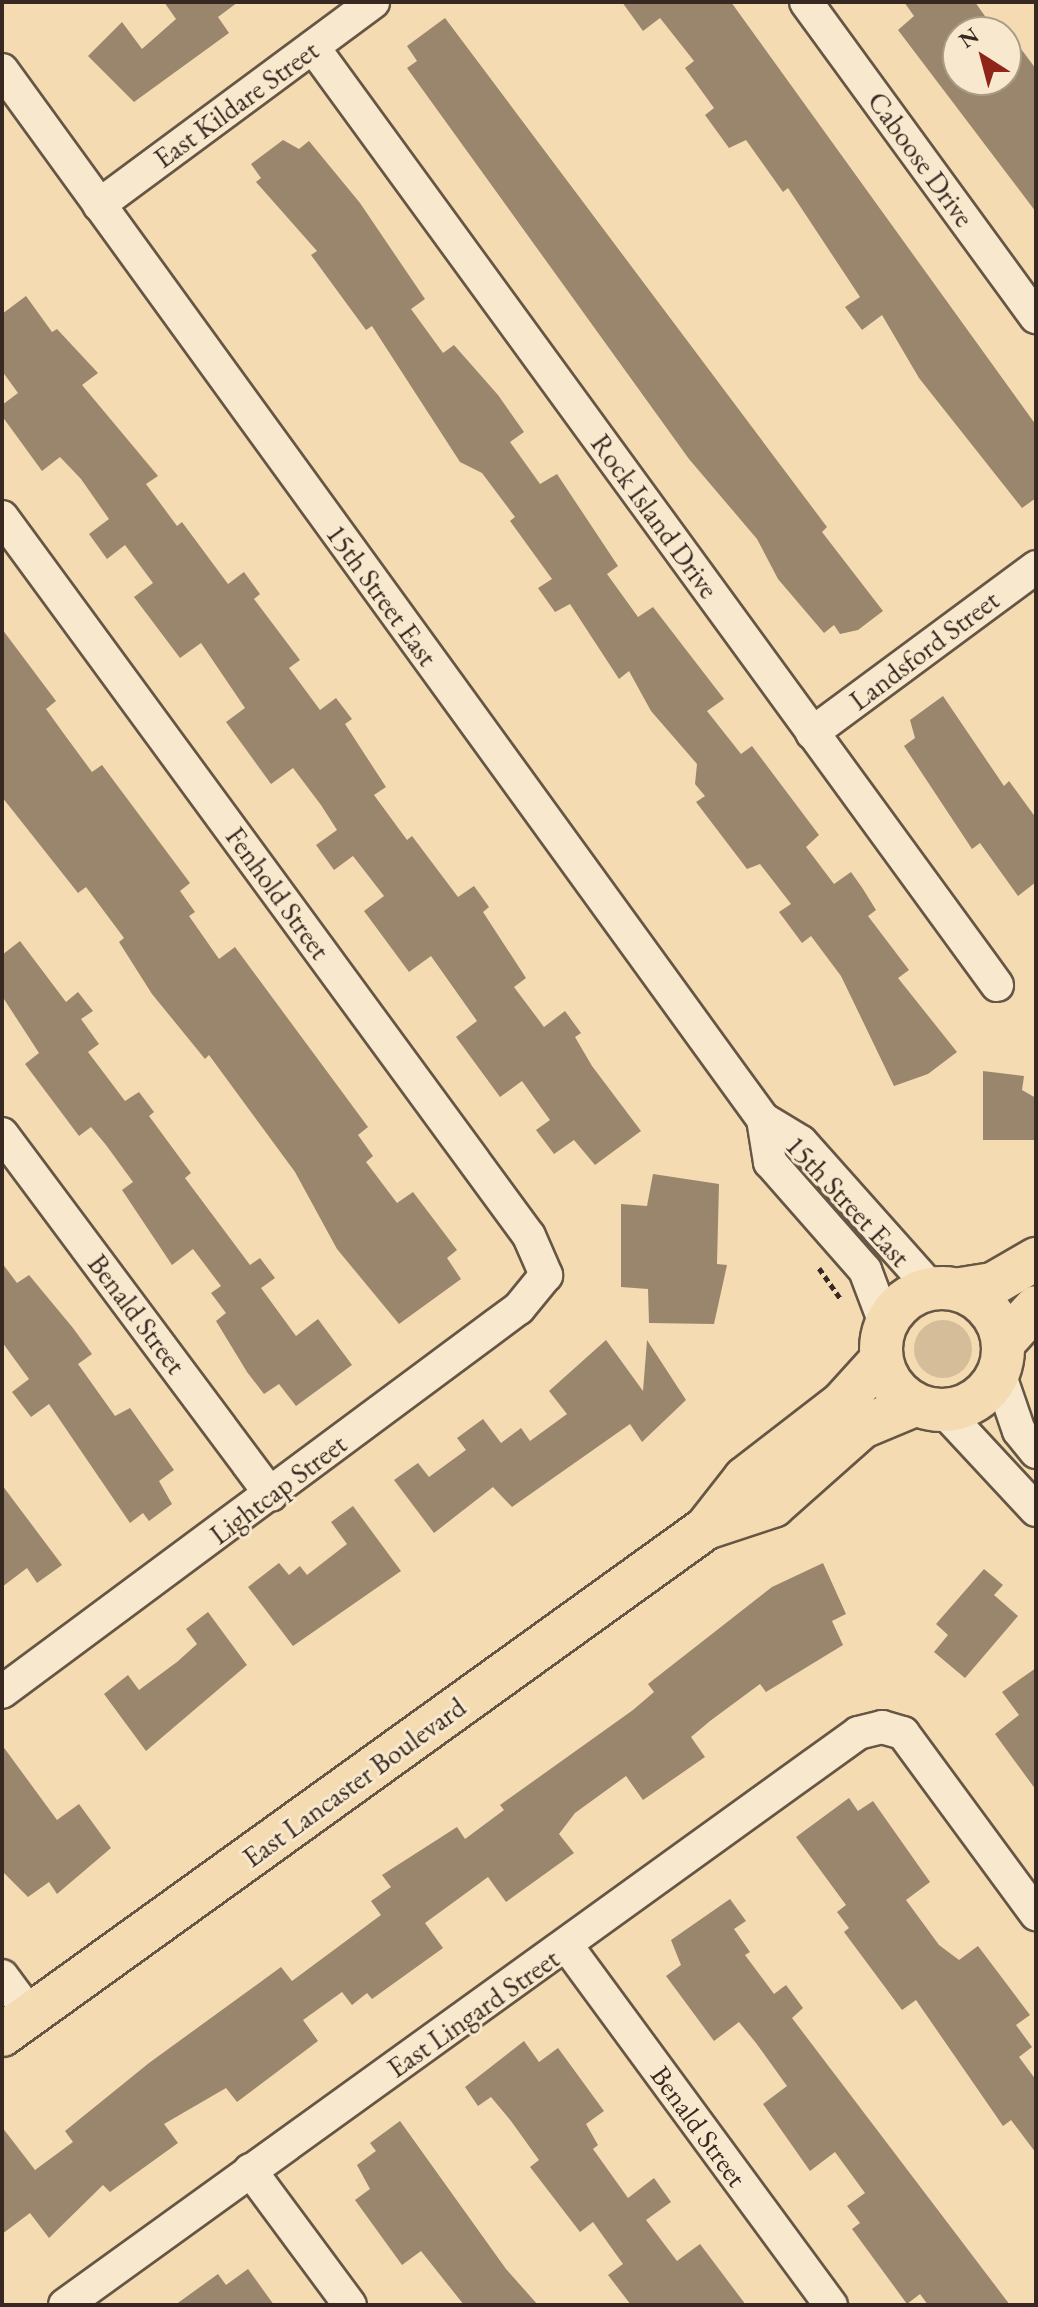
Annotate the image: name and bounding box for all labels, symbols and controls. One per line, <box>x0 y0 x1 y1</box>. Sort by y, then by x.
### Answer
north arrow <box>942 16 1022 96</box>
text: N <box>953 21 985 55</box>
street label: East Kildare Street <box>147 33 325 175</box>
street label: Caboose Drive <box>861 85 981 233</box>
street label: Rock Island Drive <box>584 427 726 605</box>
street label: 15th Street East <box>319 518 445 672</box>
street label: Landsford Street <box>843 583 1005 717</box>
street label: Fenhold Street <box>219 820 337 966</box>
street label: 15th Street East <box>779 1129 917 1273</box>
street label: Benald Street <box>81 1247 193 1381</box>
street label: Lightcap Street <box>203 1427 353 1551</box>
street label: East Lancaster Boulevard <box>236 1690 472 1874</box>
street label: East Lingard Street <box>381 1941 565 2085</box>
street label: Benald Street <box>644 2059 754 2193</box>

